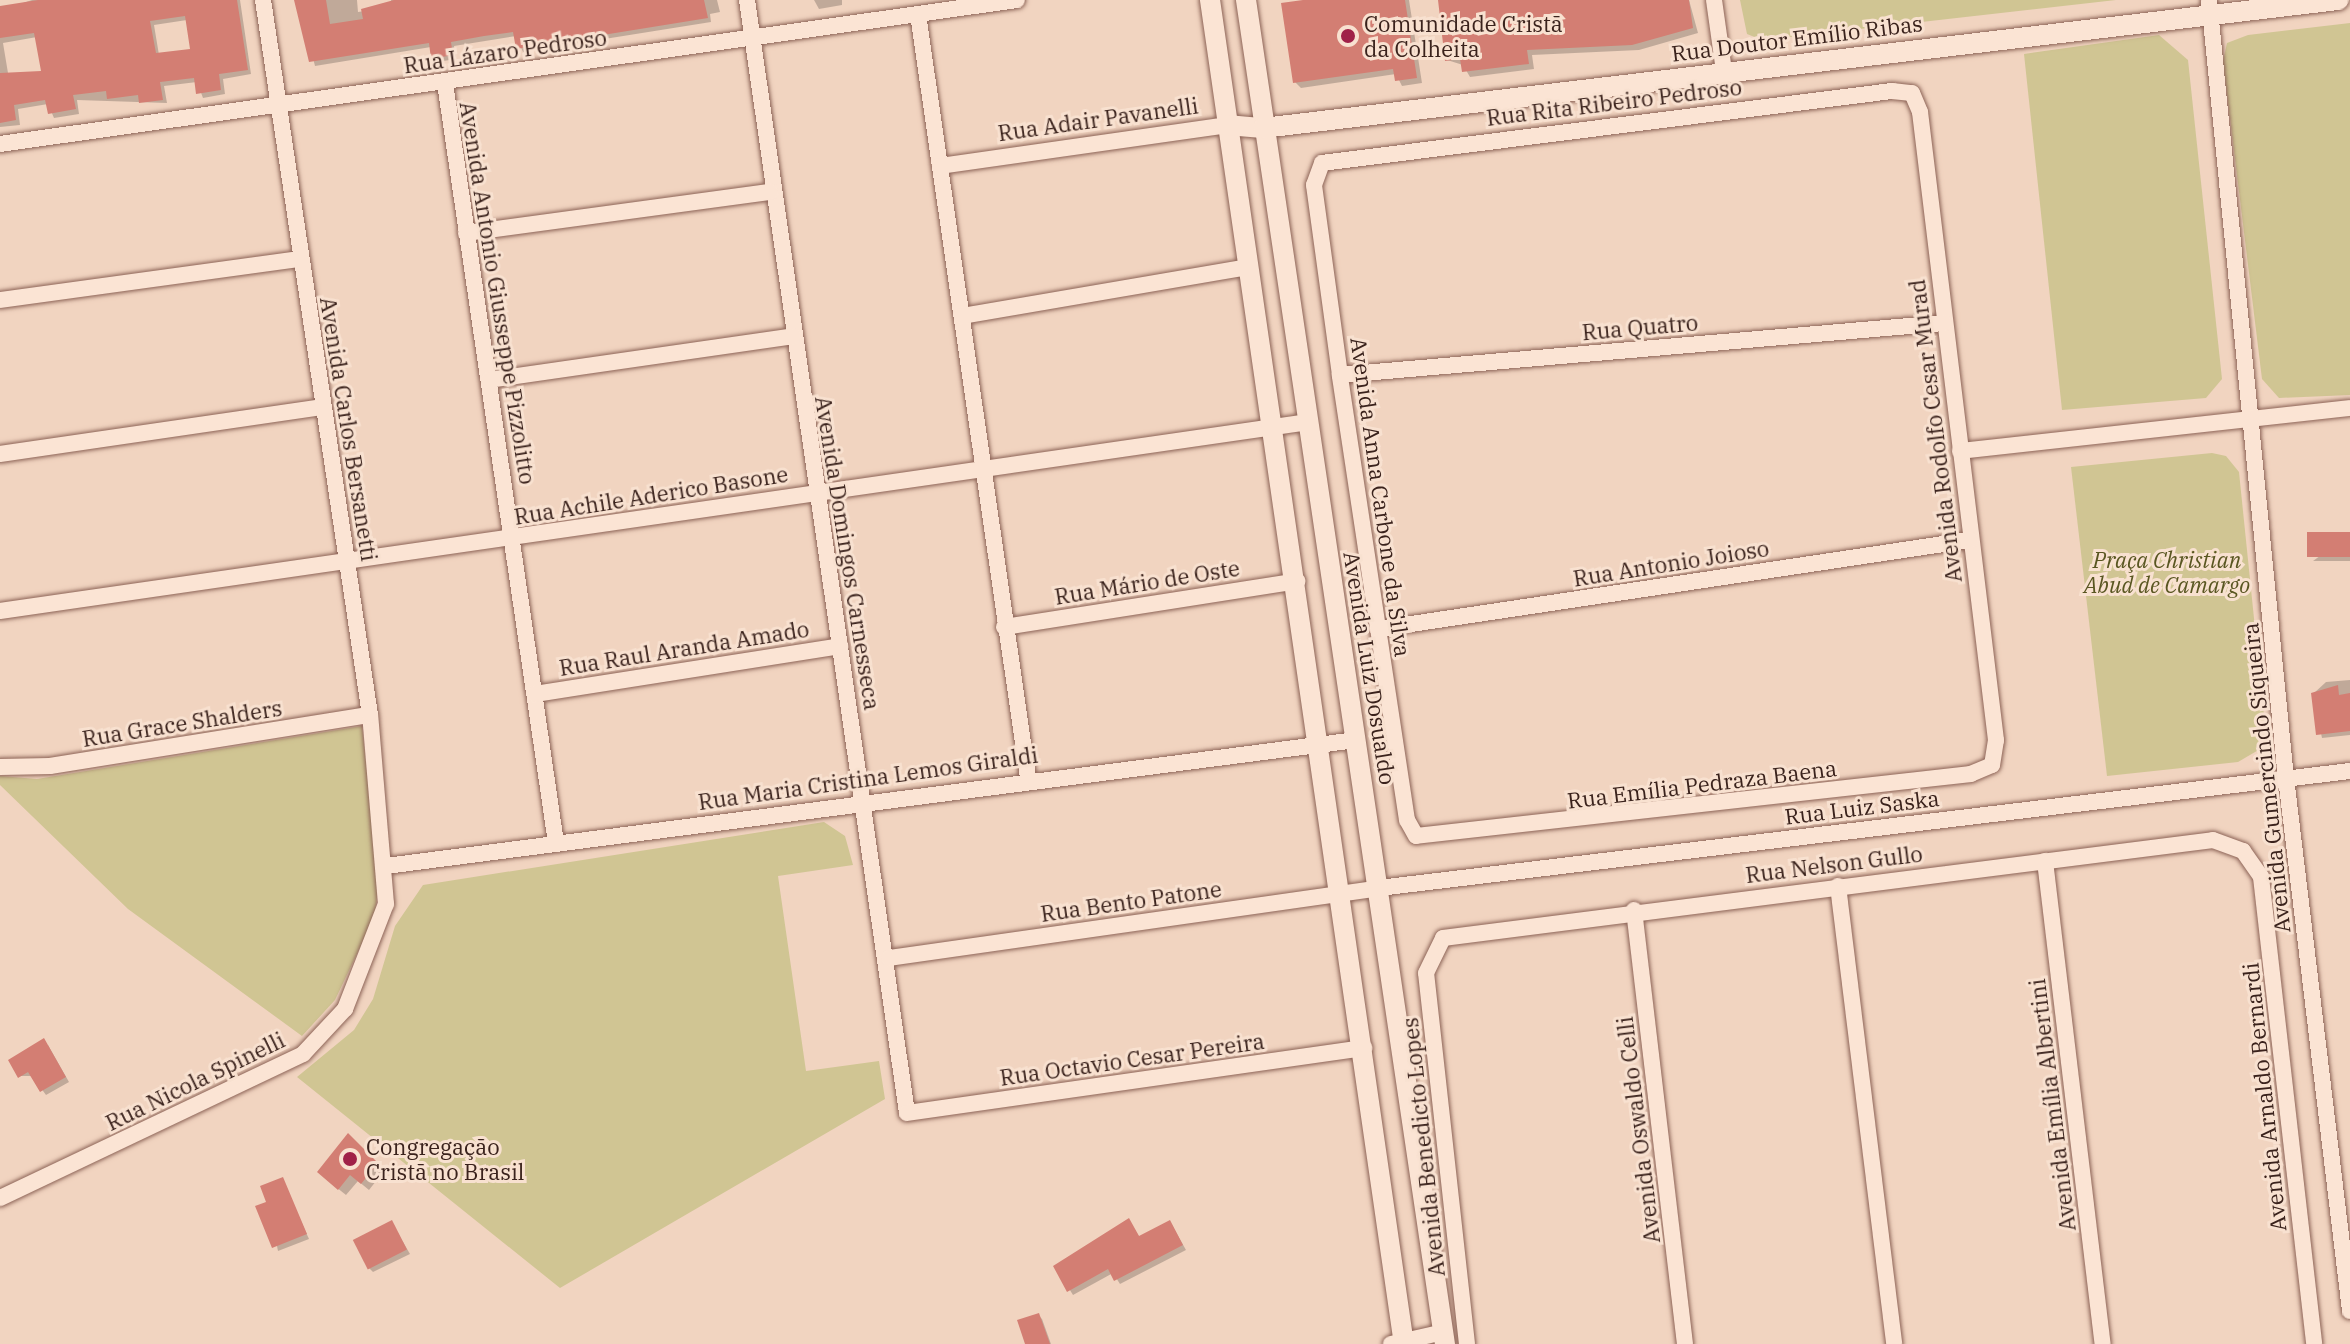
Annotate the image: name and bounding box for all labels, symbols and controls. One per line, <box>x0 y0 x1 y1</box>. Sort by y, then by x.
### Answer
street label: Rua Doutor Emílio Ribas <box>1670 9 1924 67</box>
place label: Comunidade Cristã da Colheita <box>1364 10 1563 62</box>
street label: Rua Lázaro Pedroso <box>402 24 608 78</box>
marker: Comunidade Cristã da Colheita <box>1339 27 1357 45</box>
street label: Rua Rita Ribeiro Pedroso <box>1485 73 1743 131</box>
street label: Rua Adair Pavanelli <box>996 92 1200 146</box>
street label: Avenida Antonio Giusseppe Pizzolitto <box>455 100 541 486</box>
street label: Avenida Rodolfo Cesar Murad <box>1903 278 1967 584</box>
street label: Avenida Carlos Bersanetti <box>315 295 383 563</box>
street label: Rua Quatro <box>1581 309 1699 345</box>
street label: Avenida Anna Carbone da Silva <box>1345 335 1417 659</box>
street label: Avenida Domingos Carnesseca <box>810 394 886 712</box>
street label: Rua Achile Aderico Basone <box>512 460 790 530</box>
street label: Rua Antonio Joioso <box>1571 534 1771 592</box>
park label: Praça Christian Abud de Camargo <box>2084 546 2250 598</box>
street label: Avenida Luiz Dosualdo <box>1339 550 1401 786</box>
street label: Rua Mário de Oste <box>1053 554 1241 610</box>
street label: Rua Raul Aranda Amado <box>557 615 811 681</box>
street label: Avenida Gumercindo Siqueira <box>2237 622 2295 934</box>
street label: Rua Grace Shalders <box>80 694 284 752</box>
street label: Rua Maria Cristina Lemos Giraldi <box>696 741 1040 815</box>
street label: Rua Emília Pedraza Baena <box>1566 754 1838 814</box>
street label: Rua Luiz Saska <box>1783 784 1941 830</box>
street label: Rua Nelson Gullo <box>1744 840 1924 888</box>
street label: Rua Bento Patone <box>1039 875 1223 927</box>
street label: Avenida Arnaldo Bernardi <box>2237 961 2291 1233</box>
street label: Avenida Emília Albertini <box>2023 977 2081 1233</box>
street label: Avenida Oswaldo Celli <box>1611 1015 1665 1245</box>
street label: Avenida Benedicto Lopes <box>1396 1016 1450 1278</box>
street label: Rua Nicola Spinelli <box>101 1026 289 1136</box>
street label: Rua Octavio Cesar Pereira <box>998 1027 1266 1091</box>
place label: Congregação Cristã no Brasil <box>366 1133 524 1184</box>
marker: Congregação Cristã no Brasil <box>341 1150 359 1168</box>

